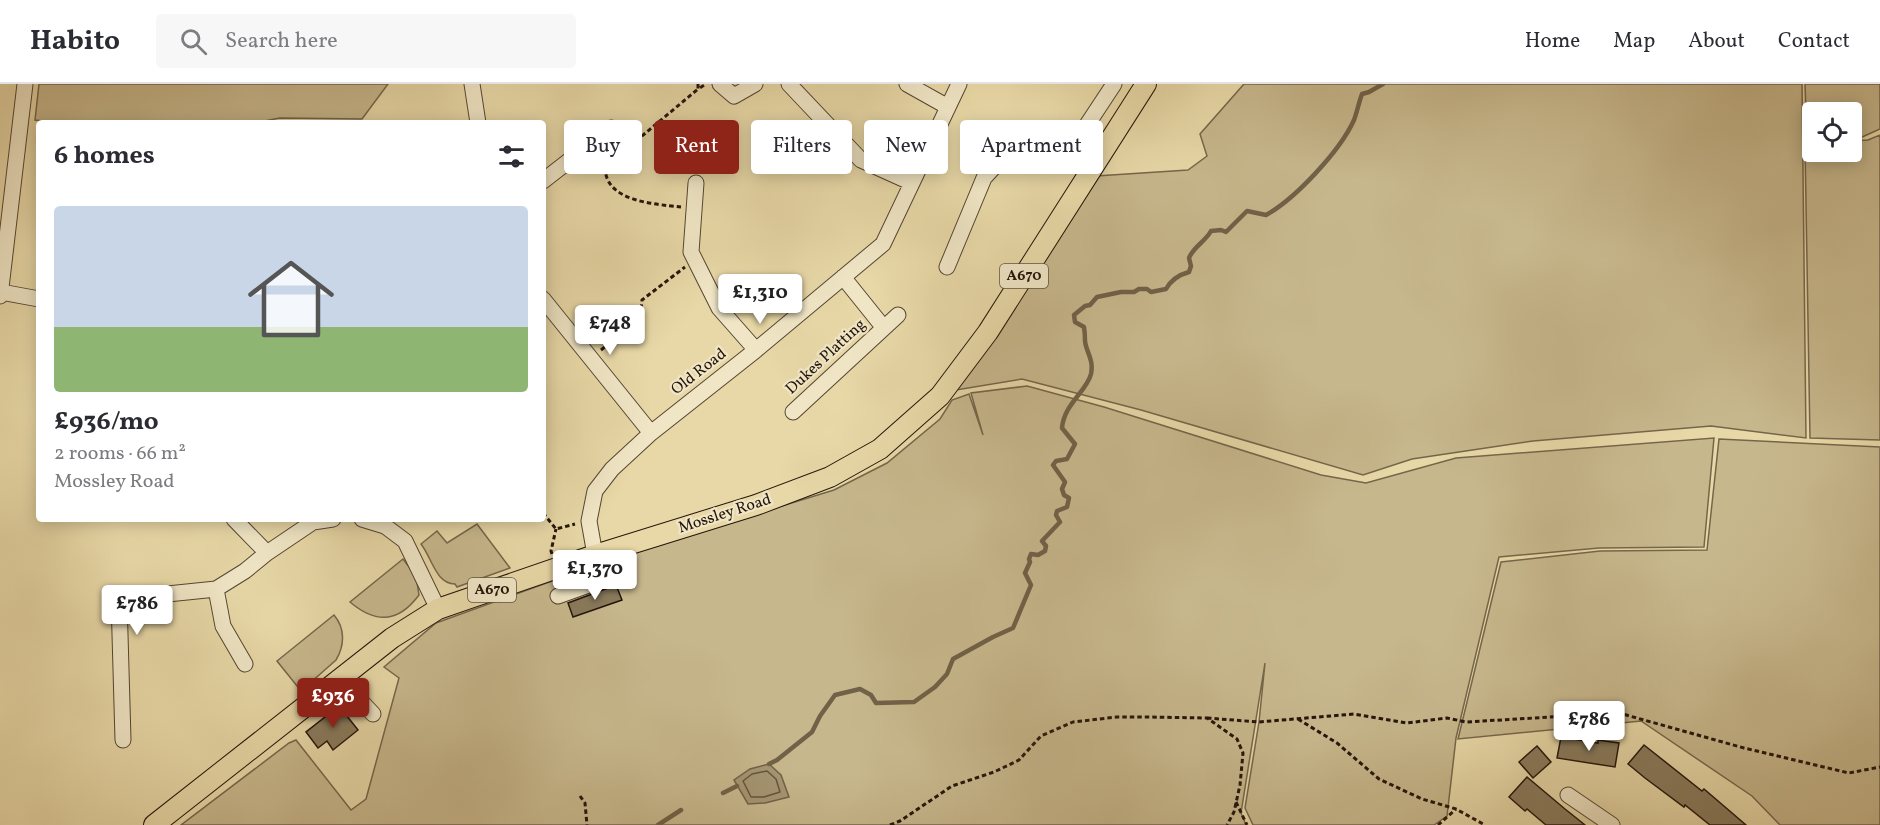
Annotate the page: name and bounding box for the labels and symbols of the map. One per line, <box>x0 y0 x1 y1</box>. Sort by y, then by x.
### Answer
road number: A670 <box>1000 264 1048 288</box>
pin: £1,310 <box>711 274 809 325</box>
pin: £748 <box>574 305 646 356</box>
street label: Dukes Platting <box>781 314 871 400</box>
street label: Old Road <box>667 343 731 401</box>
street label: Mossley Road <box>676 489 774 539</box>
pin: £1,370 <box>546 550 644 601</box>
road number: A670 <box>468 578 516 602</box>
pin: £786 <box>101 585 173 636</box>
pin: £936 <box>297 678 369 729</box>
pin: £786 <box>1553 701 1625 752</box>

